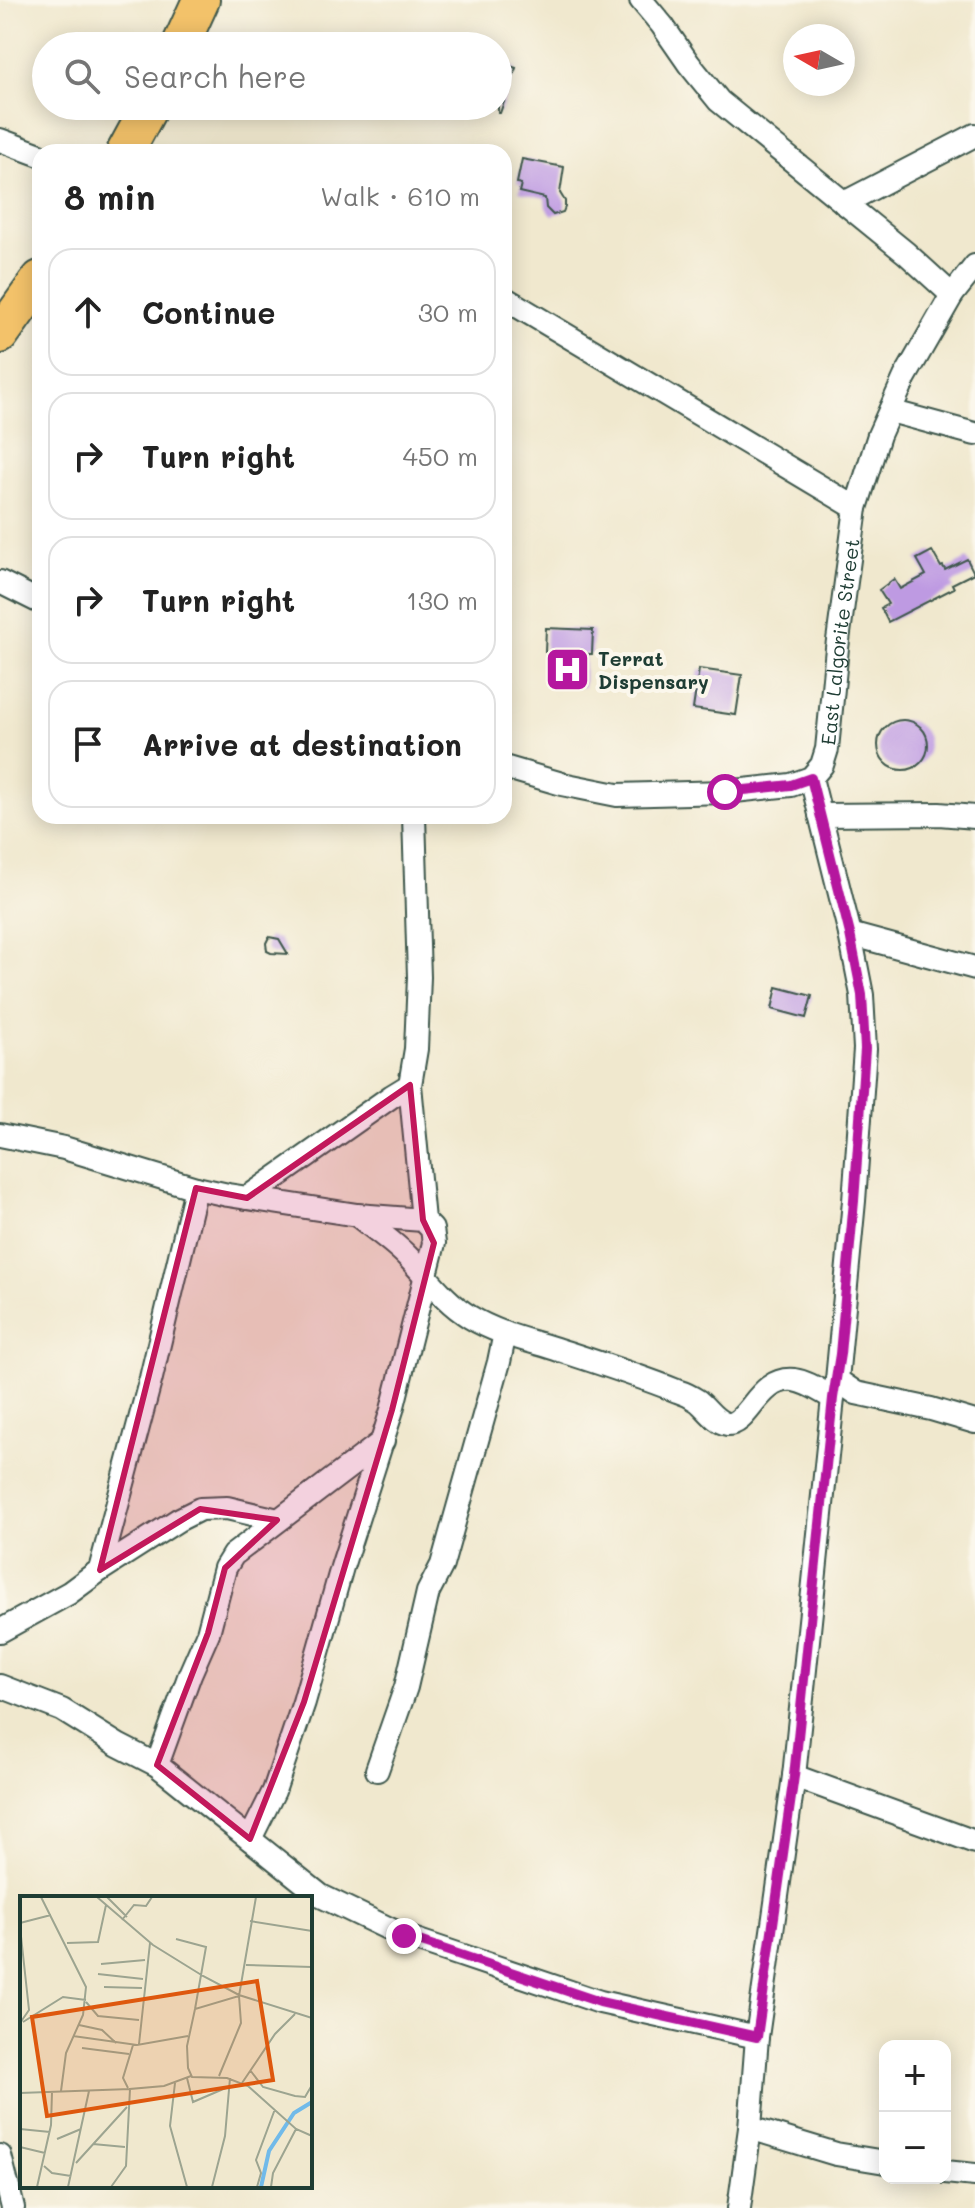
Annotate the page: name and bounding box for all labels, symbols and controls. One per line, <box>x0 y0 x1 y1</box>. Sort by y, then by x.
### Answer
north arrow <box>783 24 855 96</box>
search box <box>32 32 512 120</box>
icon: search <box>60 54 104 98</box>
text: Search here <box>124 56 307 96</box>
text: 8 min <box>64 174 155 219</box>
text: Walk · 610 m <box>320 179 480 213</box>
icon: ahead <box>66 290 110 334</box>
text: Continue <box>142 292 275 332</box>
text: 30 m <box>418 295 478 329</box>
icon: right <box>66 434 110 478</box>
text: Turn right <box>142 436 295 476</box>
text: 450 m <box>402 439 478 473</box>
street label: East Lalgorite Street <box>814 537 865 746</box>
icon: right <box>66 578 110 622</box>
text: Turn right <box>142 580 295 620</box>
text: 130 m <box>406 583 478 617</box>
place label: Terrat Dispensary <box>598 645 709 694</box>
hospital icon: Terrat Dispensary <box>543 646 591 694</box>
icon: arrive <box>66 722 110 766</box>
text: Arrive at destination <box>142 724 462 764</box>
route start <box>707 774 743 810</box>
inset map <box>20 1896 312 2188</box>
route end <box>386 1918 422 1954</box>
map controls <box>879 2040 951 2184</box>
button: + <box>879 2040 951 2112</box>
button: − <box>879 2112 951 2184</box>

